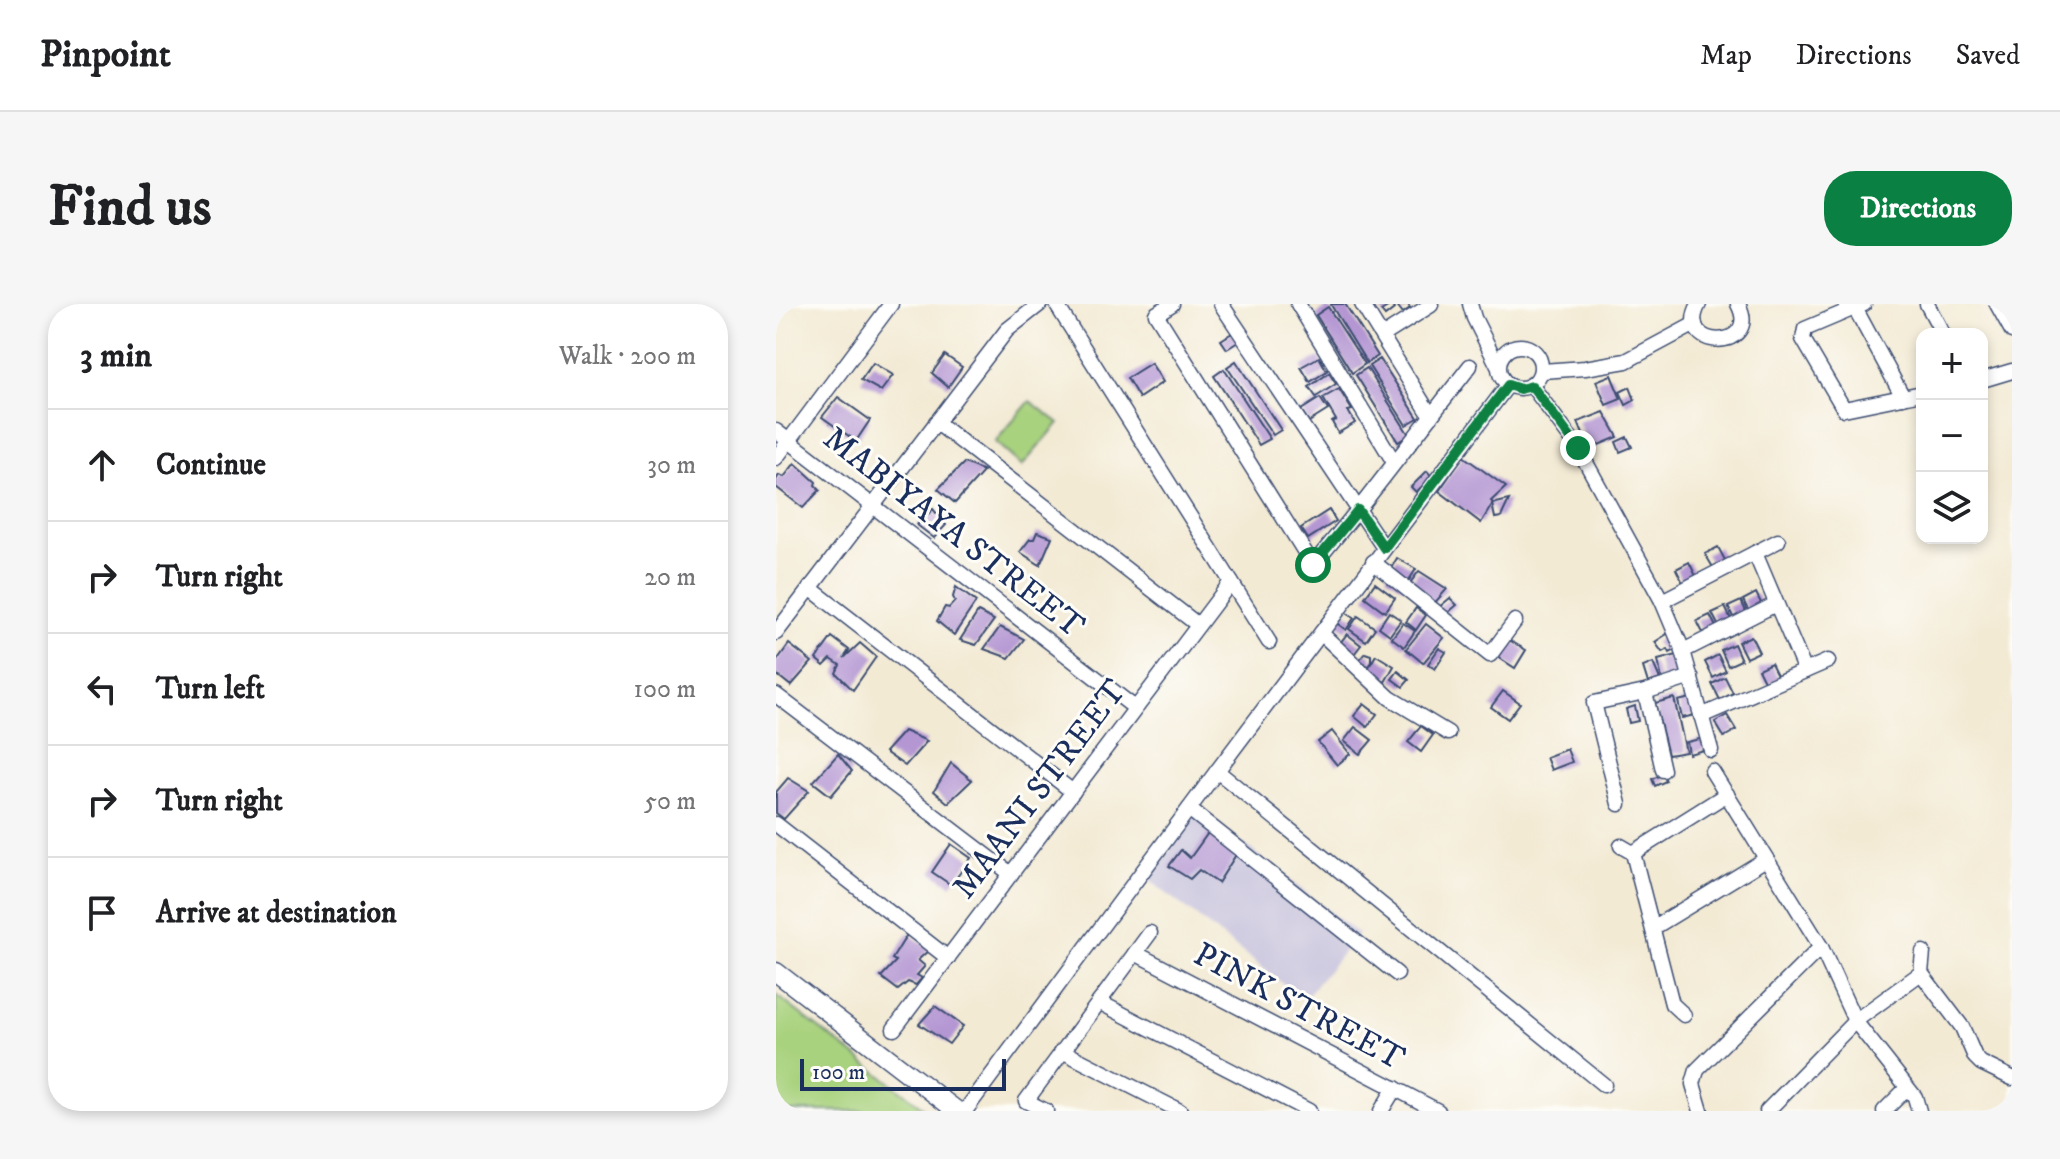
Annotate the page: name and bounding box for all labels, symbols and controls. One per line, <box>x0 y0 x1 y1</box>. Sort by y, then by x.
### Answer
text: Pinpoint <box>40 31 171 79</box>
text: Map <box>1700 38 1752 73</box>
text: Directions <box>1796 38 1912 73</box>
text: Saved <box>1956 38 2020 73</box>
button: Directions <box>1824 171 2012 246</box>
text: Find us <box>48 173 212 243</box>
map controls <box>1916 328 1988 544</box>
button: + <box>1916 328 1988 400</box>
text: 3 min <box>80 335 152 377</box>
text: Walk · 200 m <box>559 340 696 373</box>
button: − <box>1916 400 1988 472</box>
street label: MABIYAYA STREET <box>815 418 1093 648</box>
route end <box>1560 430 1596 466</box>
icon: ahead <box>80 443 124 487</box>
text: Continue <box>156 447 266 484</box>
text: 30 m <box>647 449 696 482</box>
button: layers <box>1916 472 1988 544</box>
route start <box>1295 547 1331 583</box>
icon: right <box>80 555 124 599</box>
text: Turn right <box>156 559 283 596</box>
text: 20 m <box>644 561 696 594</box>
icon: left <box>80 667 124 711</box>
text: Turn left <box>156 671 265 708</box>
street label: MAANI STREET <box>943 671 1136 907</box>
text: 100 m <box>633 673 696 706</box>
icon: right <box>80 779 124 823</box>
text: Turn right <box>156 783 283 820</box>
text: 50 m <box>644 785 696 818</box>
icon: arrive <box>80 891 124 935</box>
text: Arrive at destination <box>156 895 397 932</box>
street label: PINK STREET <box>1186 934 1412 1080</box>
scale bar <box>800 1055 1006 1091</box>
text: 100 m <box>812 1059 865 1086</box>

